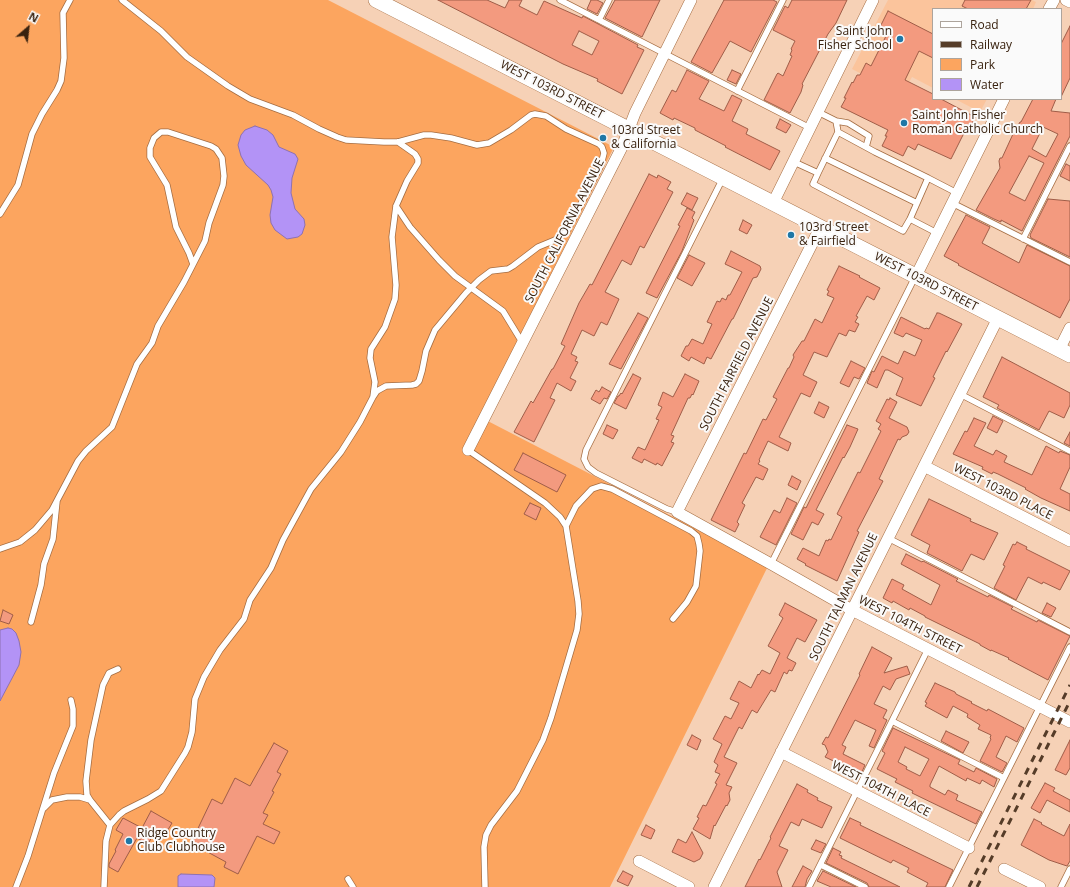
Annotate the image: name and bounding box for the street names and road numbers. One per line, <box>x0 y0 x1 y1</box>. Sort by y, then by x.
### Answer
street label: WEST 103RD STREET <box>498 58 606 122</box>
street label: SOUTH CALIFORNIA AVENUE <box>522 157 608 305</box>
street label: WEST 103RD STREET <box>872 250 980 314</box>
street label: SOUTH FAIRFIELD AVENUE <box>697 295 777 433</box>
street label: WEST 103RD PLACE <box>951 461 1055 523</box>
street label: SOUTH TALMAN AVENUE <box>807 531 881 663</box>
street label: WEST 104TH STREET <box>856 593 964 657</box>
street label: WEST 104TH PLACE <box>829 758 933 820</box>

